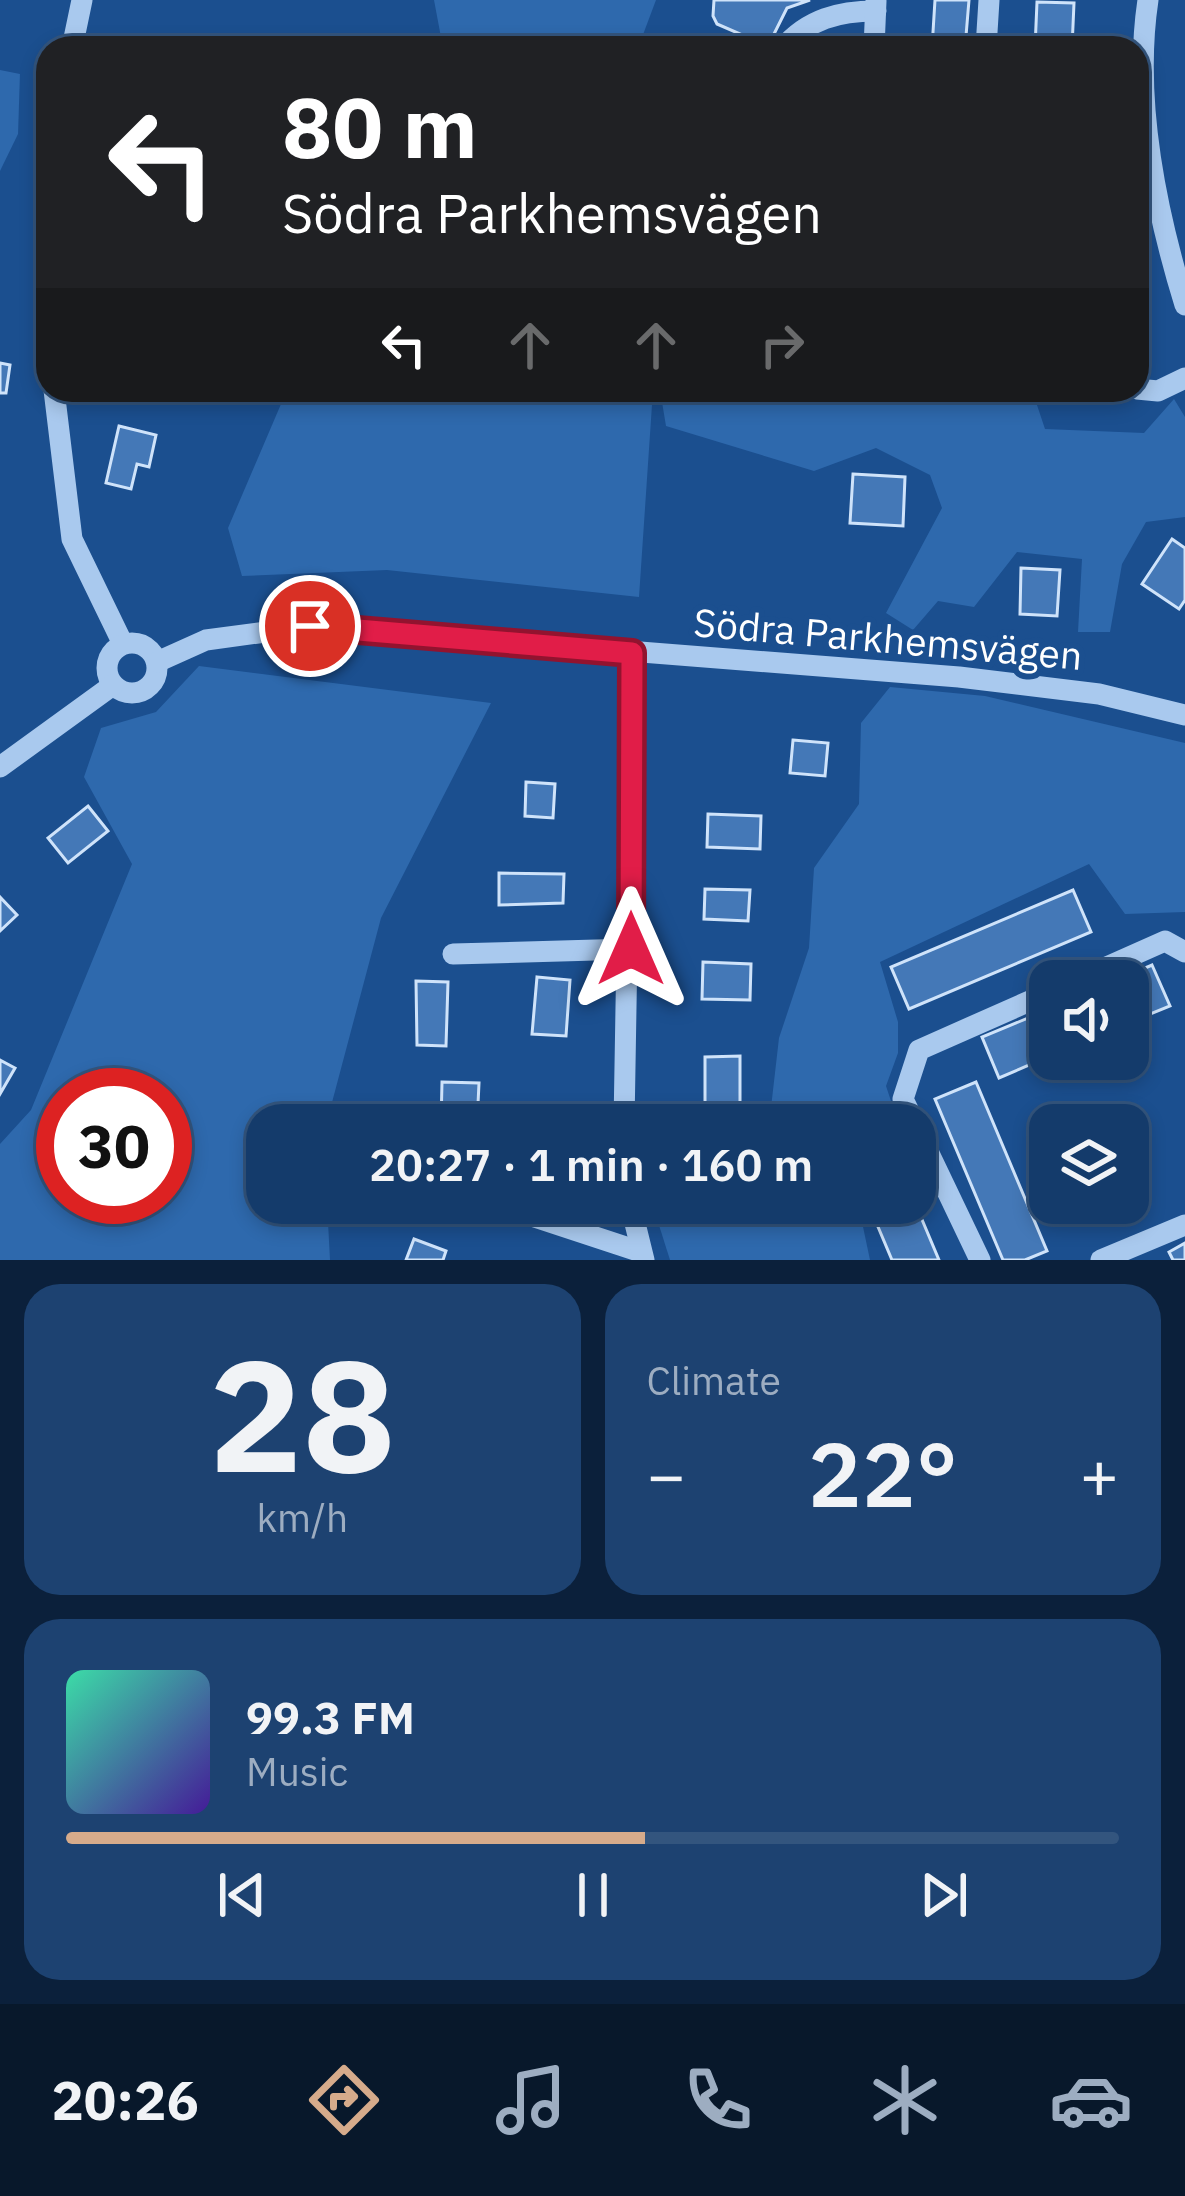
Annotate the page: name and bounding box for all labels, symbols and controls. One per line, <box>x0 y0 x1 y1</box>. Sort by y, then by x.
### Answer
text: 80 m <box>282 72 478 181</box>
icon: left <box>84 84 240 240</box>
text: Södra Parkhemsvägen <box>282 178 822 248</box>
icon: left <box>371 312 437 378</box>
icon: ahead <box>497 312 563 378</box>
icon: ahead <box>623 312 689 378</box>
icon: right <box>749 312 815 378</box>
pin <box>259 575 361 677</box>
icon: arrive <box>277 593 343 659</box>
street label: Södra Parkhemsvägen <box>692 596 1084 681</box>
position arrow <box>568 886 694 1012</box>
map controls <box>1029 960 1149 1224</box>
button: sound <box>1029 960 1149 1080</box>
speed limit sign: 30 <box>36 1068 192 1224</box>
button: layers <box>1029 1104 1149 1224</box>
text: 20:27 · 1 min · 160 m <box>369 1135 813 1193</box>
text: 28 <box>209 1312 396 1515</box>
text: Climate <box>647 1355 781 1406</box>
text: 22° <box>808 1415 958 1532</box>
text: − <box>647 1431 686 1517</box>
text: + <box>1079 1431 1119 1517</box>
text: km/h <box>256 1492 348 1543</box>
text: 99.3 FM <box>246 1688 415 1746</box>
text: Music <box>246 1746 348 1797</box>
icon: previous <box>209 1862 275 1928</box>
icon: pause <box>560 1862 626 1928</box>
icon: next <box>911 1862 977 1928</box>
icon: directions <box>302 2058 386 2142</box>
icon: music <box>489 2058 573 2142</box>
icon: phone <box>676 2058 760 2142</box>
icon: climate <box>863 2058 947 2142</box>
icon: car <box>1049 2058 1133 2142</box>
text: 20:26 <box>51 2065 199 2135</box>

